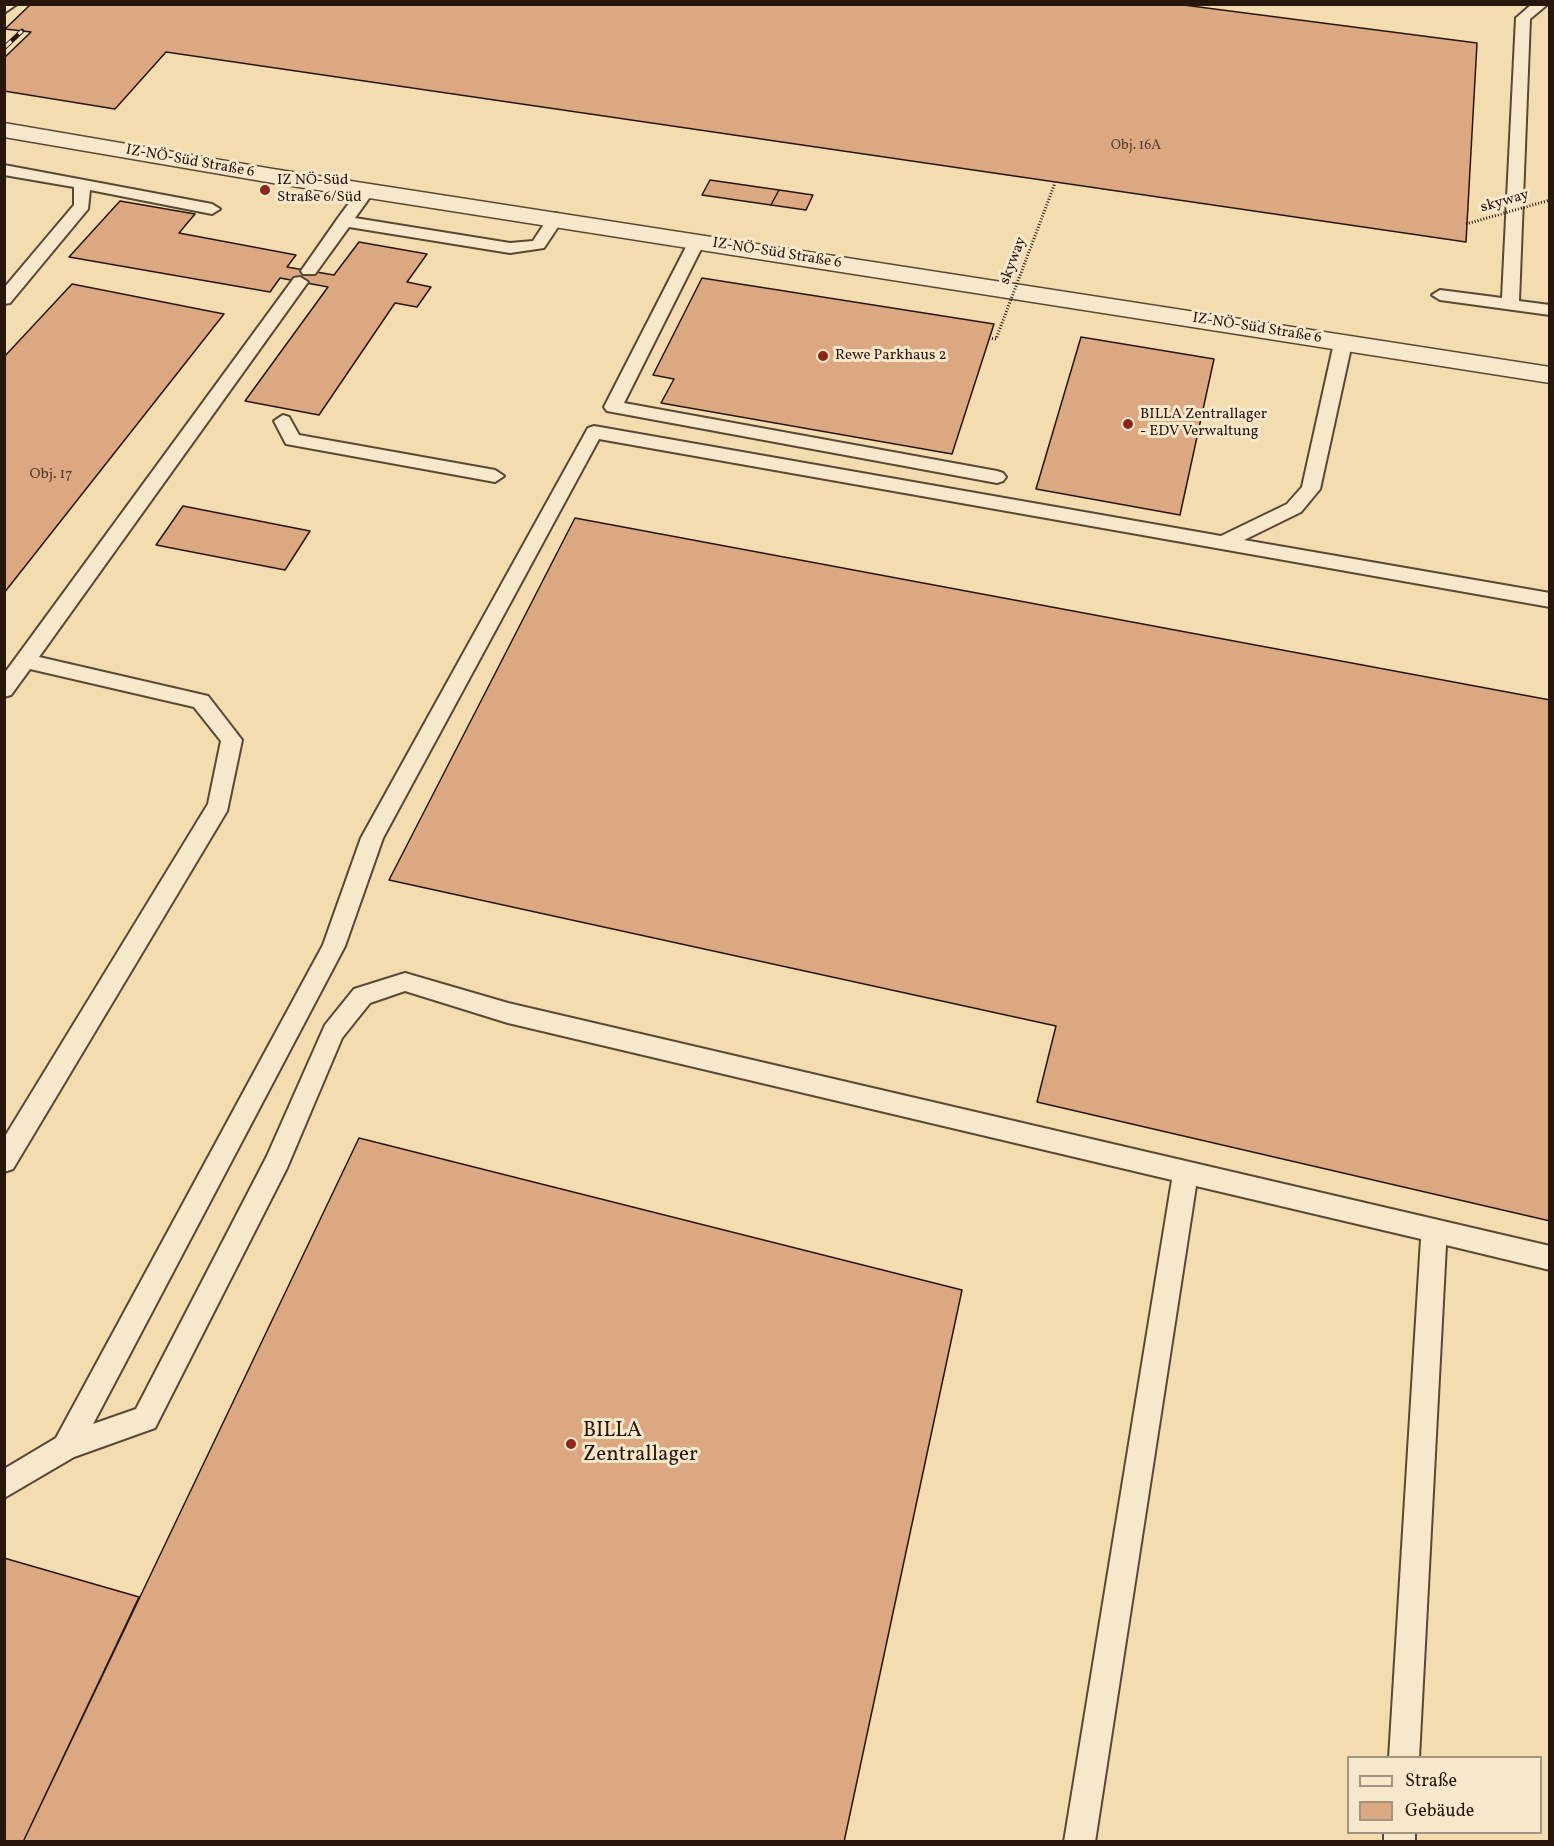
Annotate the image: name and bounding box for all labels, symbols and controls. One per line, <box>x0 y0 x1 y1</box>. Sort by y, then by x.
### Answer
house number: Obj. 16A <box>1111 138 1161 154</box>
street label: IZ-NÖ-Süd Straße 6 <box>124 142 256 182</box>
place label: IZ NÖ-Süd Straße 6/Süd <box>277 172 362 207</box>
marker: IZ NÖ-Süd Straße 6/Süd <box>258 183 272 197</box>
street label: skyway <box>1479 187 1531 217</box>
street label: IZ-NÖ-Süd Straße 6 <box>711 235 843 273</box>
street label: skyway <box>997 235 1031 287</box>
street label: IZ-NÖ-Süd Straße 6 <box>1191 310 1323 348</box>
place label: Rewe Parkhaus 2 <box>835 347 946 365</box>
marker: Rewe Parkhaus 2 <box>816 349 830 363</box>
place label: BILLA Zentrallager - EDV Verwaltung <box>1140 406 1267 441</box>
marker: BILLA Zentrallager - EDV Verwaltung <box>1121 417 1135 431</box>
house number: Obj. 17 <box>29 466 73 484</box>
place label: BILLA Zentrallager <box>583 1419 698 1469</box>
marker: BILLA Zentrallager <box>564 1437 578 1451</box>
legend <box>1347 1756 1542 1834</box>
text: Straße <box>1405 1769 1457 1794</box>
text: Gebäude <box>1405 1799 1474 1824</box>

